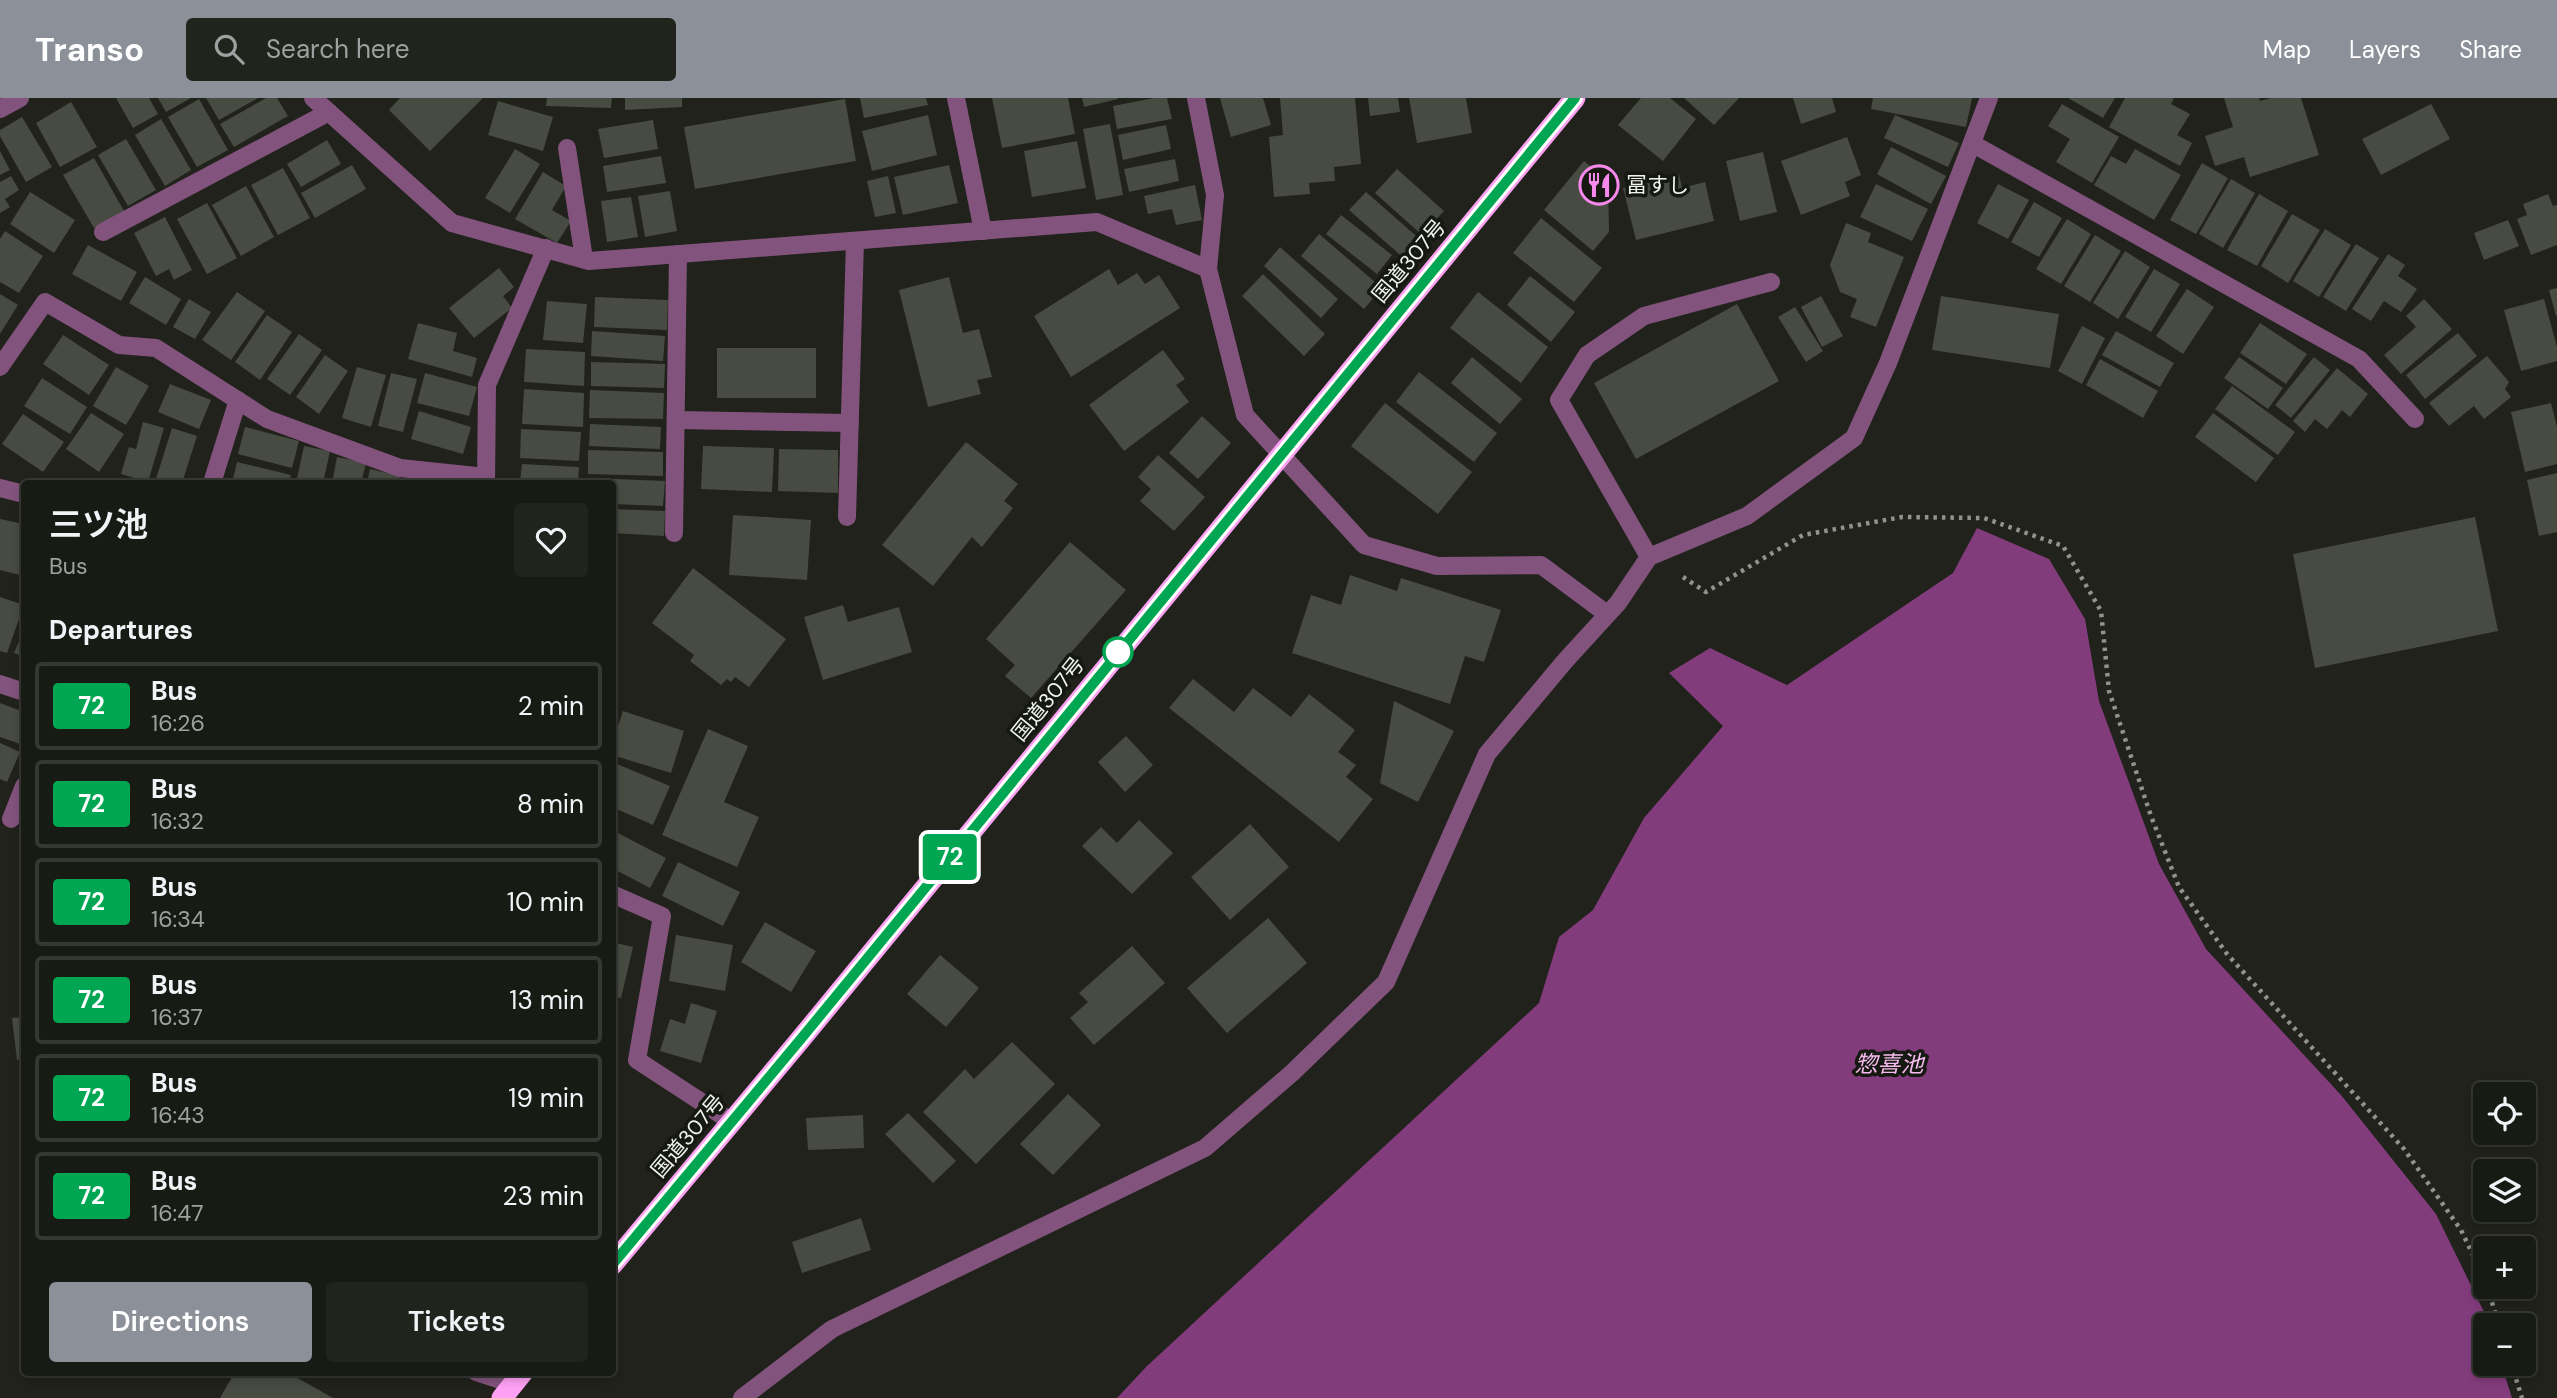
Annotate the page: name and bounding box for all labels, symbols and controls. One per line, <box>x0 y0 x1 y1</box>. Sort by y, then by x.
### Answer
search box <box>186 18 676 81</box>
text: Transo <box>35 28 144 71</box>
icon: search <box>210 30 248 68</box>
text: Search here <box>266 32 410 66</box>
text: Map <box>2263 34 2311 65</box>
text: Layers <box>2349 34 2421 65</box>
text: Share <box>2459 34 2522 65</box>
restaurant icon: 冨すし <box>1578 164 1620 206</box>
place label: 冨すし <box>1626 171 1689 199</box>
street label: 国道307号 <box>1366 213 1452 309</box>
text: 三ツ池 <box>49 503 148 546</box>
button: heart <box>514 503 588 577</box>
text: Bus <box>49 551 88 581</box>
text: Departures <box>49 613 193 647</box>
unlabelled marker <box>1103 637 1133 667</box>
street label: 国道307号 <box>1005 651 1091 747</box>
text: Bus <box>151 674 197 708</box>
text: 2 min <box>518 689 584 723</box>
text: 72 <box>78 690 105 721</box>
text: 16:26 <box>151 708 205 738</box>
text: Bus <box>151 772 197 806</box>
text: 8 min <box>517 787 584 821</box>
text: 72 <box>78 788 105 819</box>
text: 16:32 <box>151 806 204 836</box>
line badge: 72 <box>918 834 982 880</box>
text: 72 <box>937 841 963 872</box>
text: Bus <box>151 870 197 904</box>
text: 10 min <box>507 885 584 919</box>
text: 72 <box>78 886 105 917</box>
text: 16:34 <box>151 904 205 934</box>
text: Bus <box>151 968 197 1002</box>
text: 13 min <box>509 983 584 1017</box>
text: 72 <box>78 984 105 1015</box>
text: 16:37 <box>151 1002 203 1032</box>
water label: 惣喜池 <box>1855 1049 1926 1079</box>
text: Bus <box>151 1066 197 1100</box>
text: 19 min <box>508 1081 584 1115</box>
text: 72 <box>78 1082 105 1113</box>
map controls <box>2473 1082 2536 1376</box>
button: locate <box>2473 1082 2536 1145</box>
street label: 国道307号 <box>645 1088 731 1184</box>
text: 16:43 <box>151 1100 205 1130</box>
button: layers <box>2473 1159 2536 1222</box>
text: Bus <box>151 1164 197 1198</box>
text: 23 min <box>502 1179 584 1213</box>
text: 72 <box>78 1180 105 1211</box>
text: 16:47 <box>151 1198 204 1228</box>
button: + <box>2473 1236 2536 1299</box>
button: Directions <box>49 1282 312 1362</box>
button: Tickets <box>326 1282 588 1362</box>
button: − <box>2473 1313 2536 1376</box>

